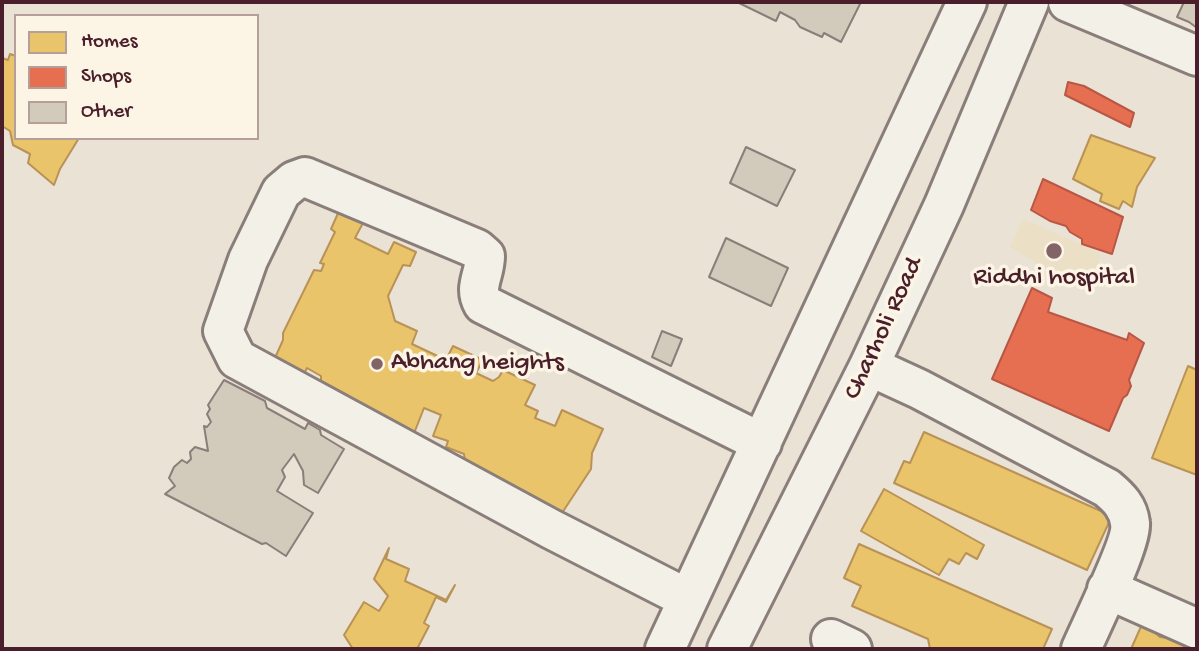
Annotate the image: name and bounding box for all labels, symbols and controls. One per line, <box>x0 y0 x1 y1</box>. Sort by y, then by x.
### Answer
legend <box>14 14 259 140</box>
text: Homes <box>81 30 137 55</box>
text: Shops <box>81 65 131 90</box>
text: Other <box>81 100 132 125</box>
marker: Riddhi hospital <box>1044 241 1064 261</box>
street label: Charholi Road <box>838 253 932 405</box>
place label: Riddhi hospital <box>973 263 1135 295</box>
place label: Abhang heights <box>391 348 564 380</box>
marker: Abhang heights <box>369 356 385 372</box>

